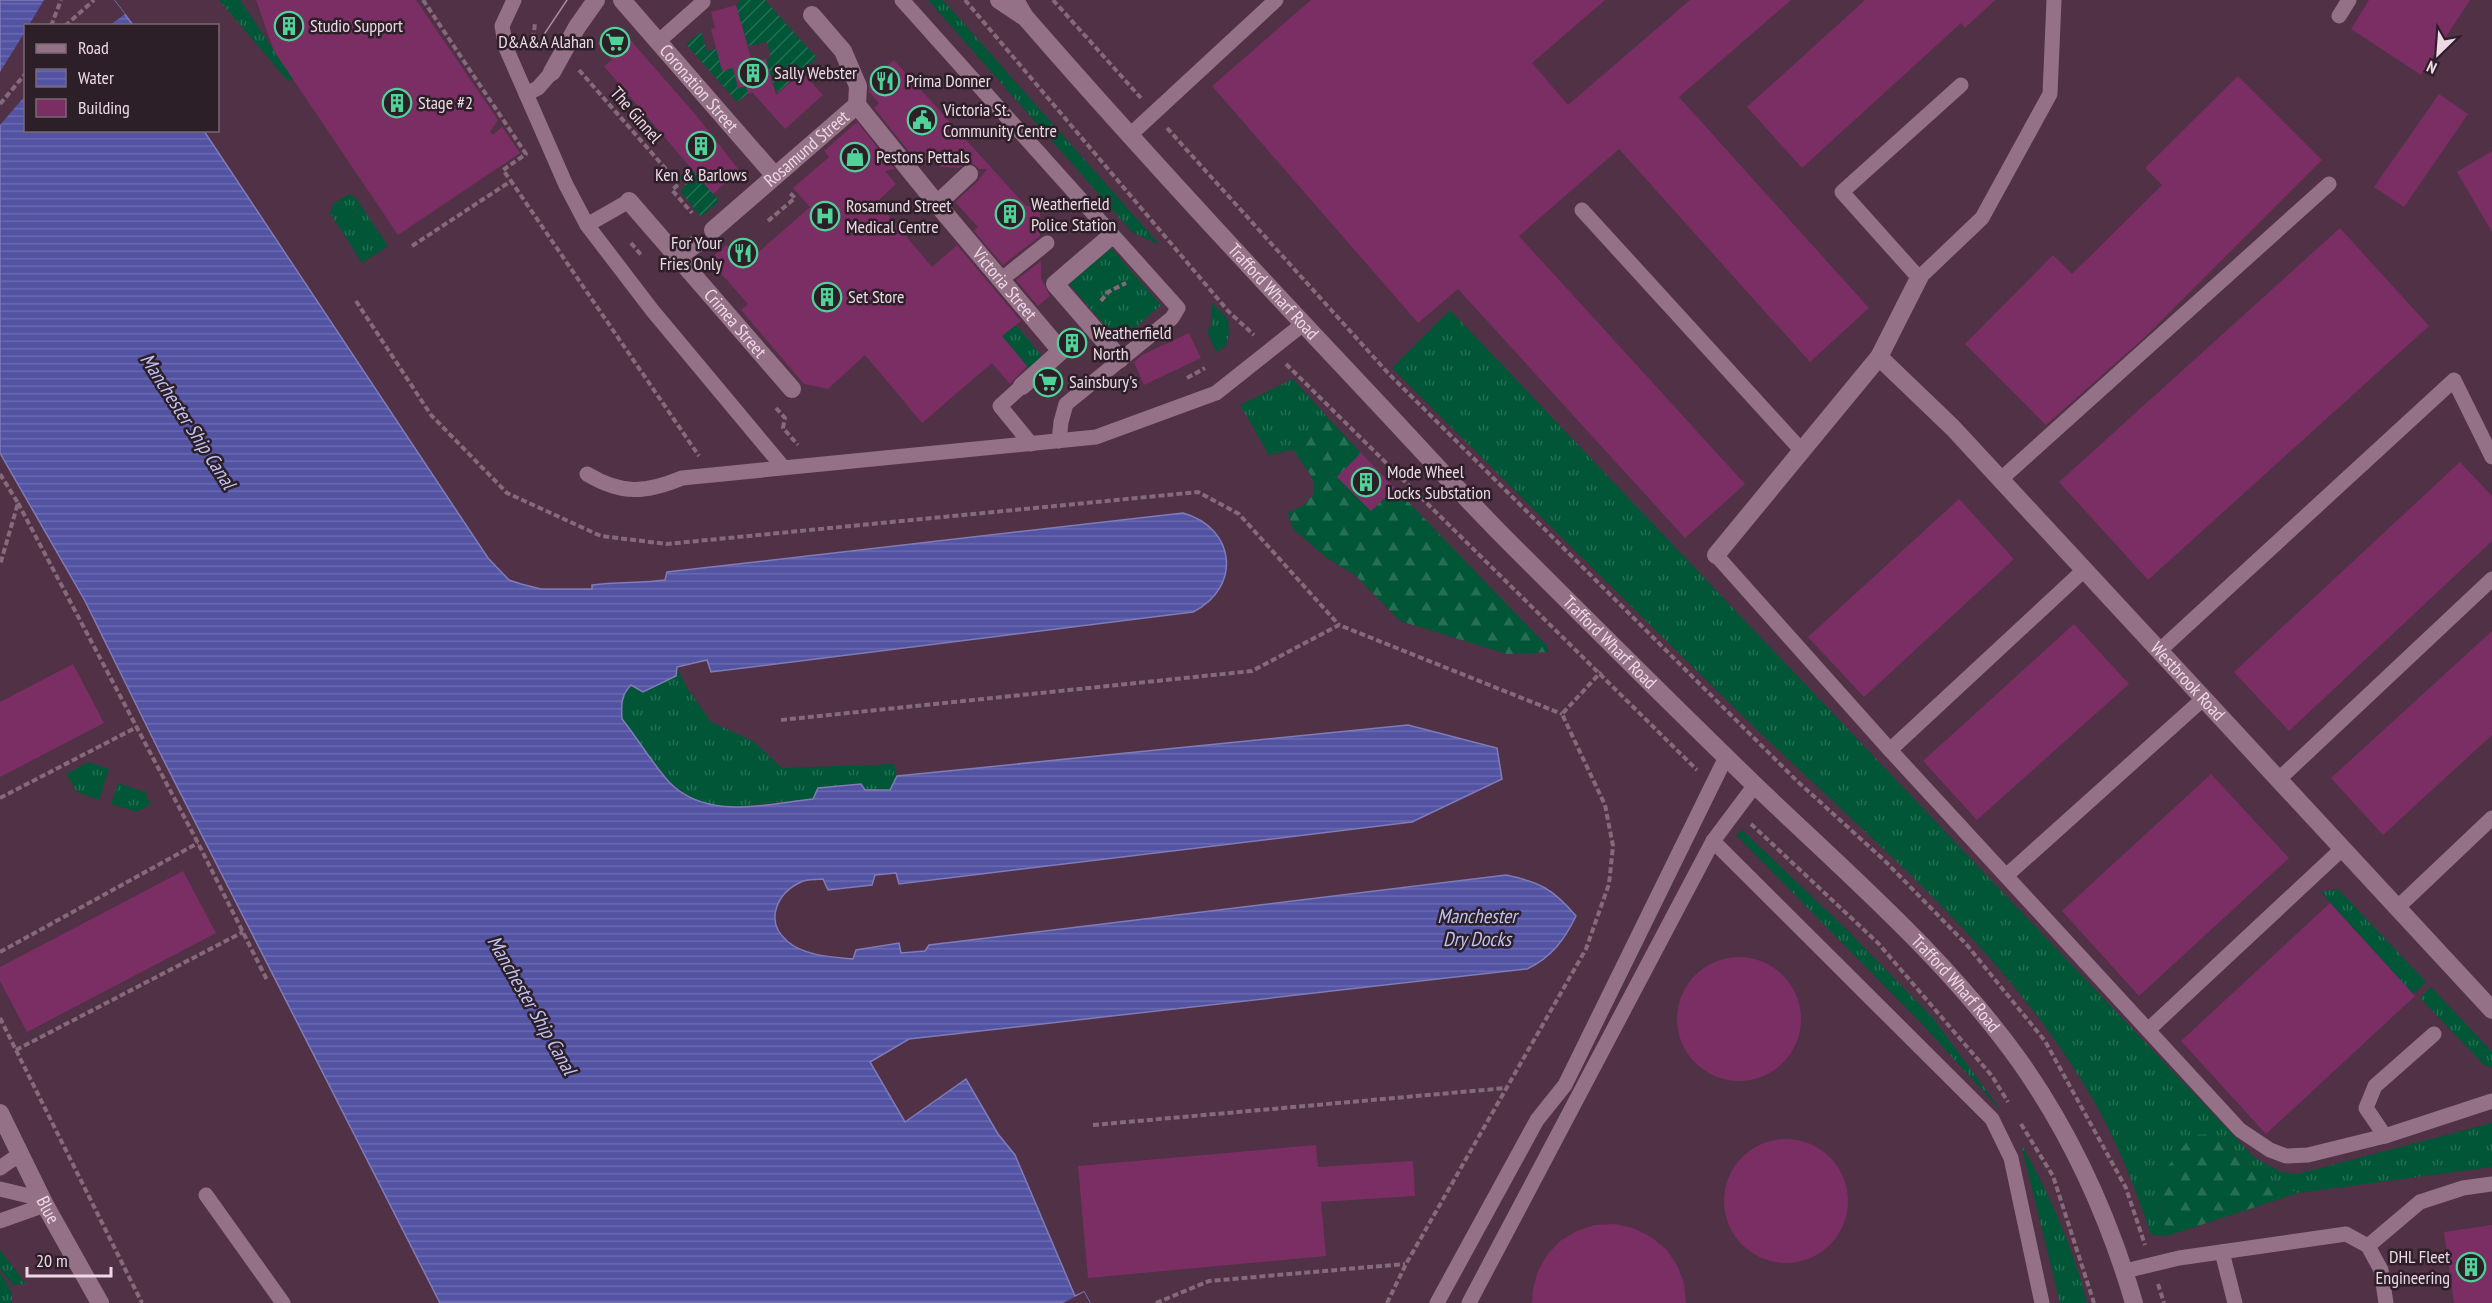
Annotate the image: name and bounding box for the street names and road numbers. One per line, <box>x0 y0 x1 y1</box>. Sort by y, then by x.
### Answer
street label: Coronation Street <box>655 39 744 137</box>
street label: The Ginnel <box>606 82 668 148</box>
street label: Rosamund Street <box>759 105 854 192</box>
street label: Trafford Wharf Road <box>1223 238 1324 344</box>
street label: Victoria Street <box>967 242 1042 325</box>
street label: Crimea Street <box>699 284 772 363</box>
street label: Trafford Wharf Road <box>1558 590 1662 694</box>
street label: Westbrook Road <box>2146 637 2230 725</box>
street label: Trafford Wharf Road <box>1906 929 2006 1037</box>
street label: Blue <box>31 1192 65 1227</box>

